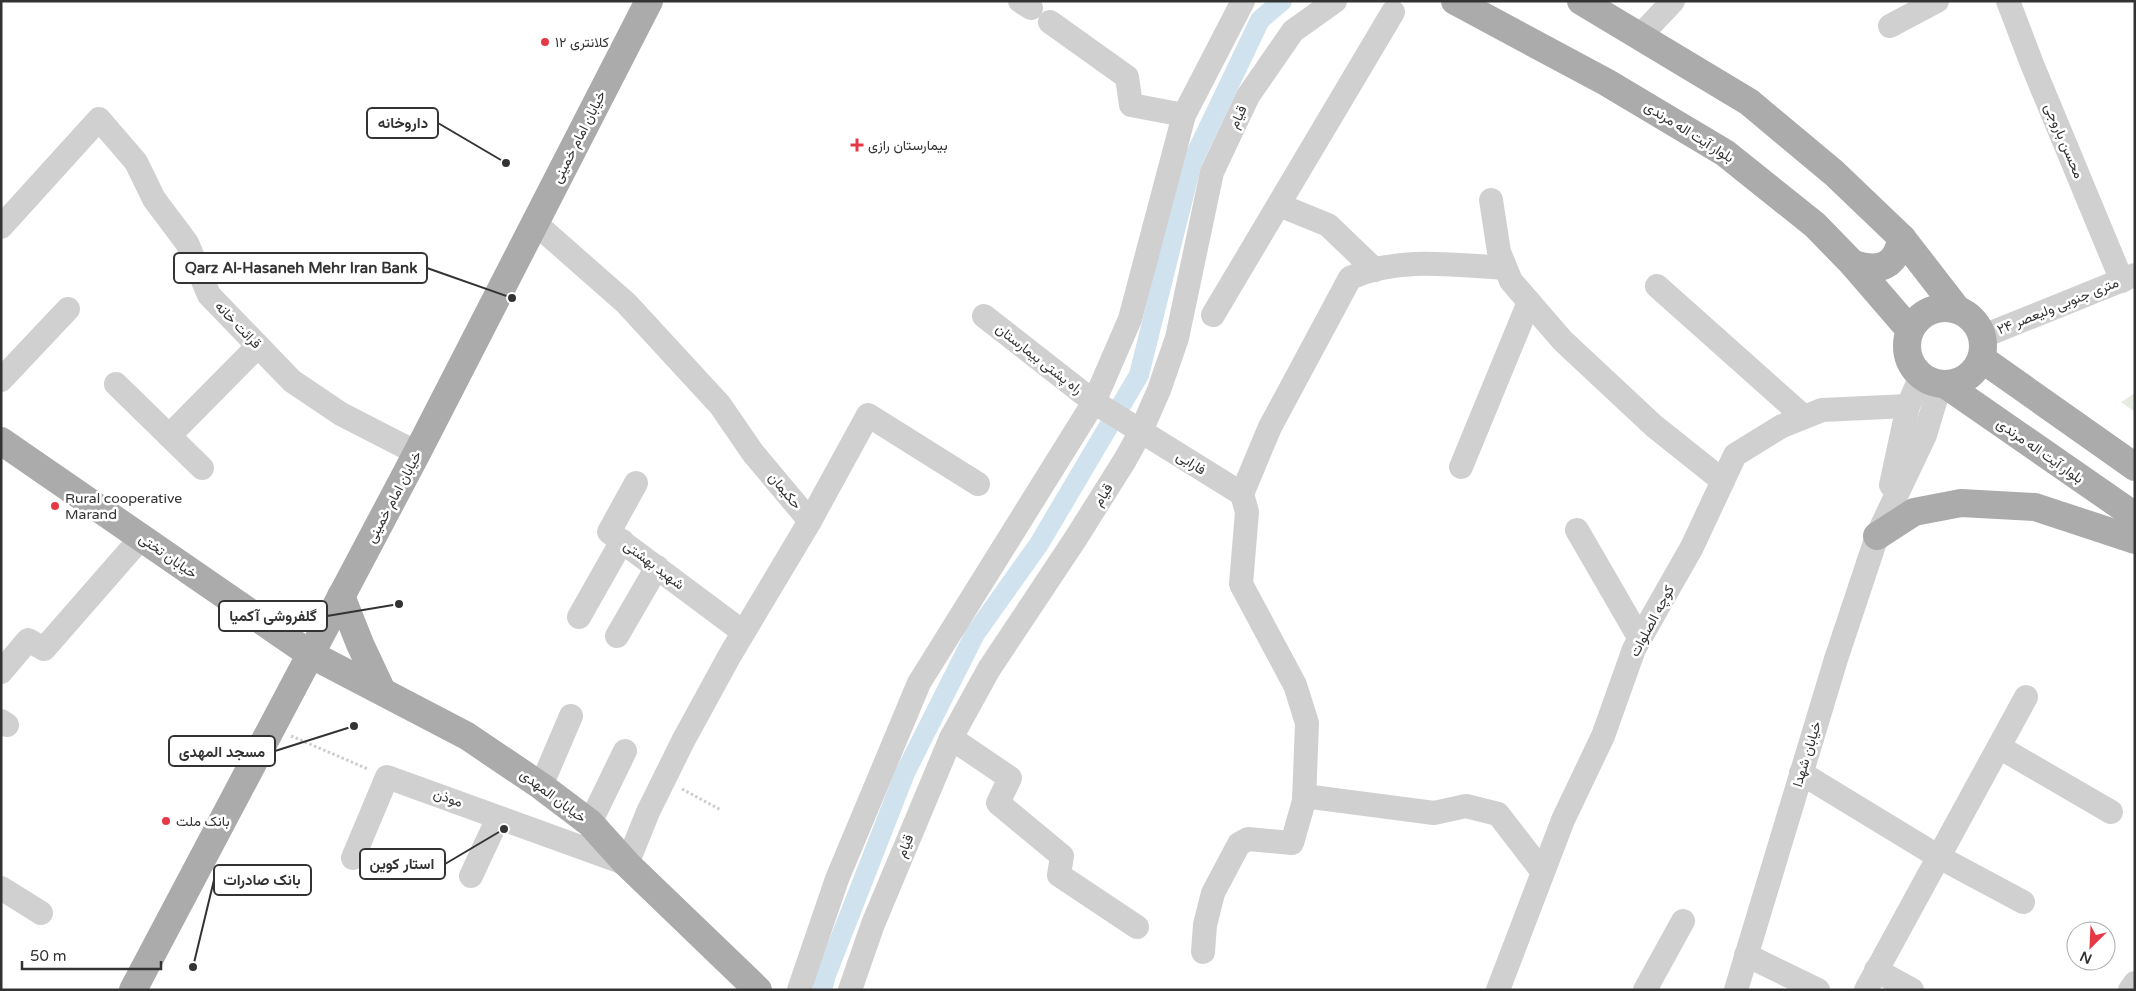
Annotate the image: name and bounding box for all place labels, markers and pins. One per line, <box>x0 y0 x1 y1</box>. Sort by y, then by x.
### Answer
place label: کلانتری ۱۲ <box>555 34 609 51</box>
marker: کلانتری ۱۲ <box>539 36 551 48</box>
callout: داروخانه <box>367 108 438 138</box>
place label: بیمارستان رازی <box>868 137 948 154</box>
marker: بیمارستان رازی <box>850 138 864 152</box>
callout: Qarz Al-Hasaneh Mehr Iran Bank <box>174 253 427 283</box>
place label: Rural cooperative Marand <box>65 490 182 523</box>
marker: Rural cooperative Marand <box>49 500 61 512</box>
callout: گلفروشی آکمیا <box>219 601 327 631</box>
callout: مسجد المهدی <box>169 736 275 766</box>
place label: بانک ملت <box>176 813 230 830</box>
marker: بانک ملت <box>160 815 172 827</box>
callout: استار کوین <box>360 849 445 879</box>
callout: بانک صادرات <box>214 865 311 895</box>

